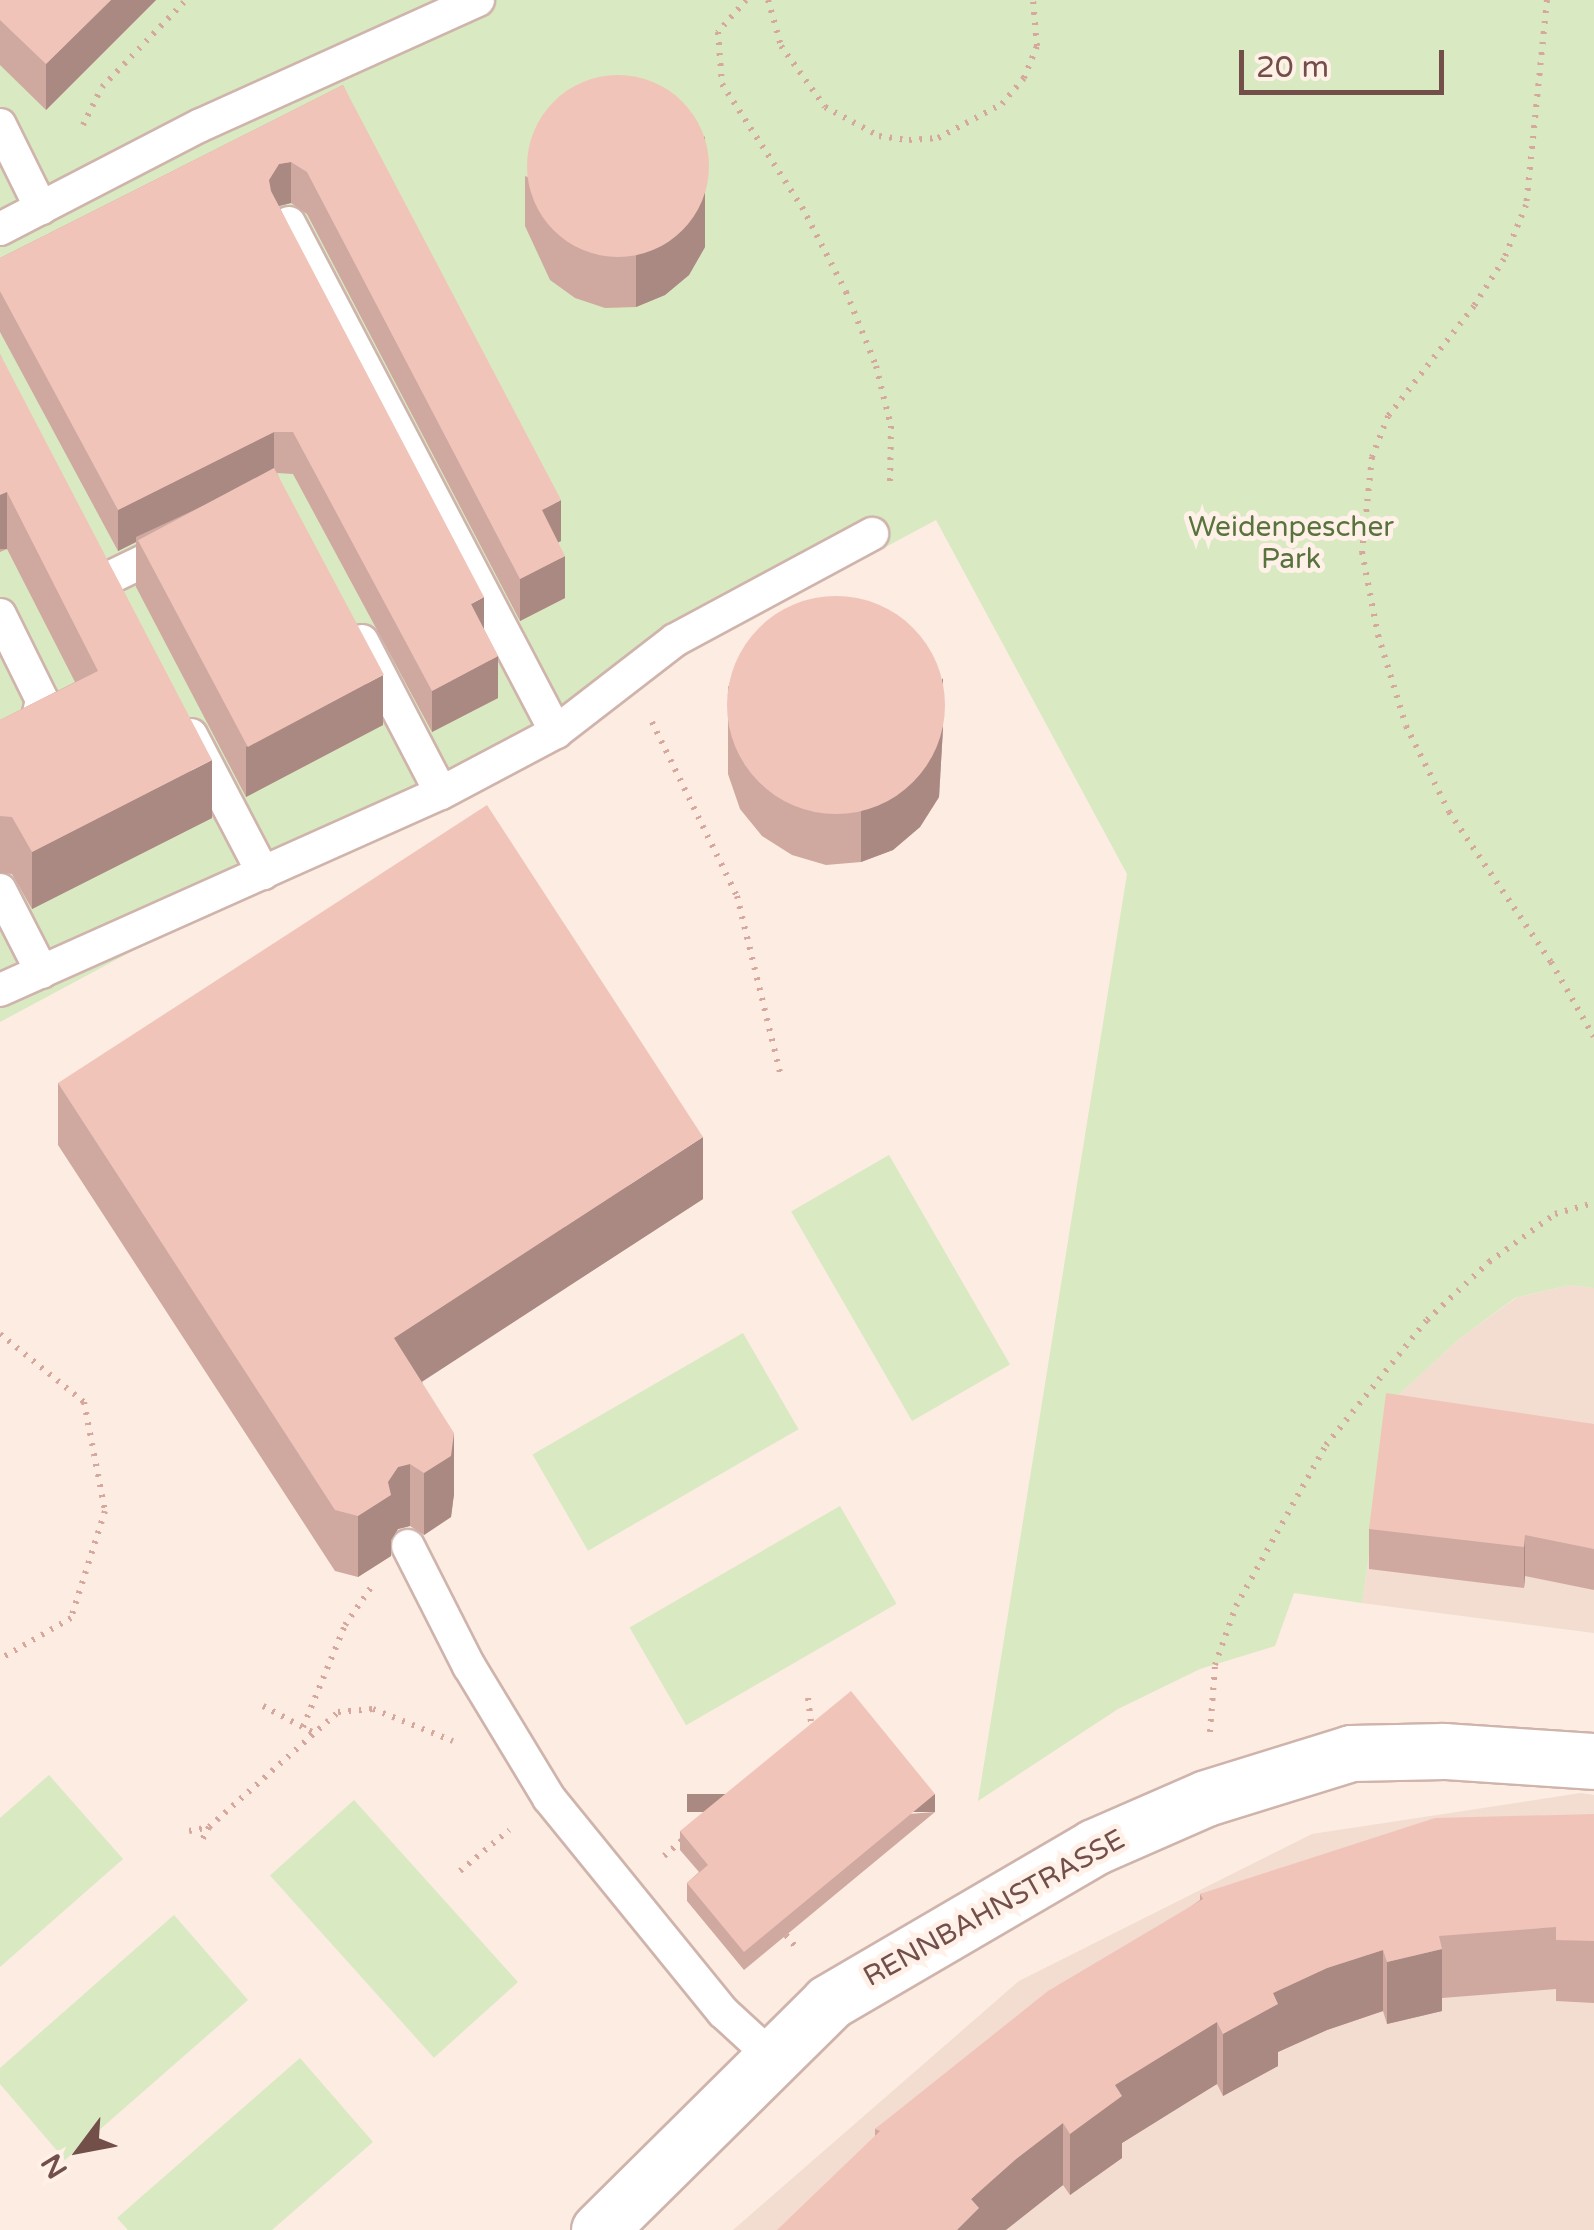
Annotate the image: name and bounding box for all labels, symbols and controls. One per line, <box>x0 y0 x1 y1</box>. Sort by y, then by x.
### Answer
scale bar <box>1244 30 1449 92</box>
text: 20 m <box>1256 49 1329 86</box>
park label: Weidenpescher Park <box>1188 510 1394 576</box>
street label: RENNBAHNSTRASSE <box>858 1822 1130 1994</box>
north arrow <box>30 2100 130 2200</box>
text: N <box>34 2147 75 2184</box>

